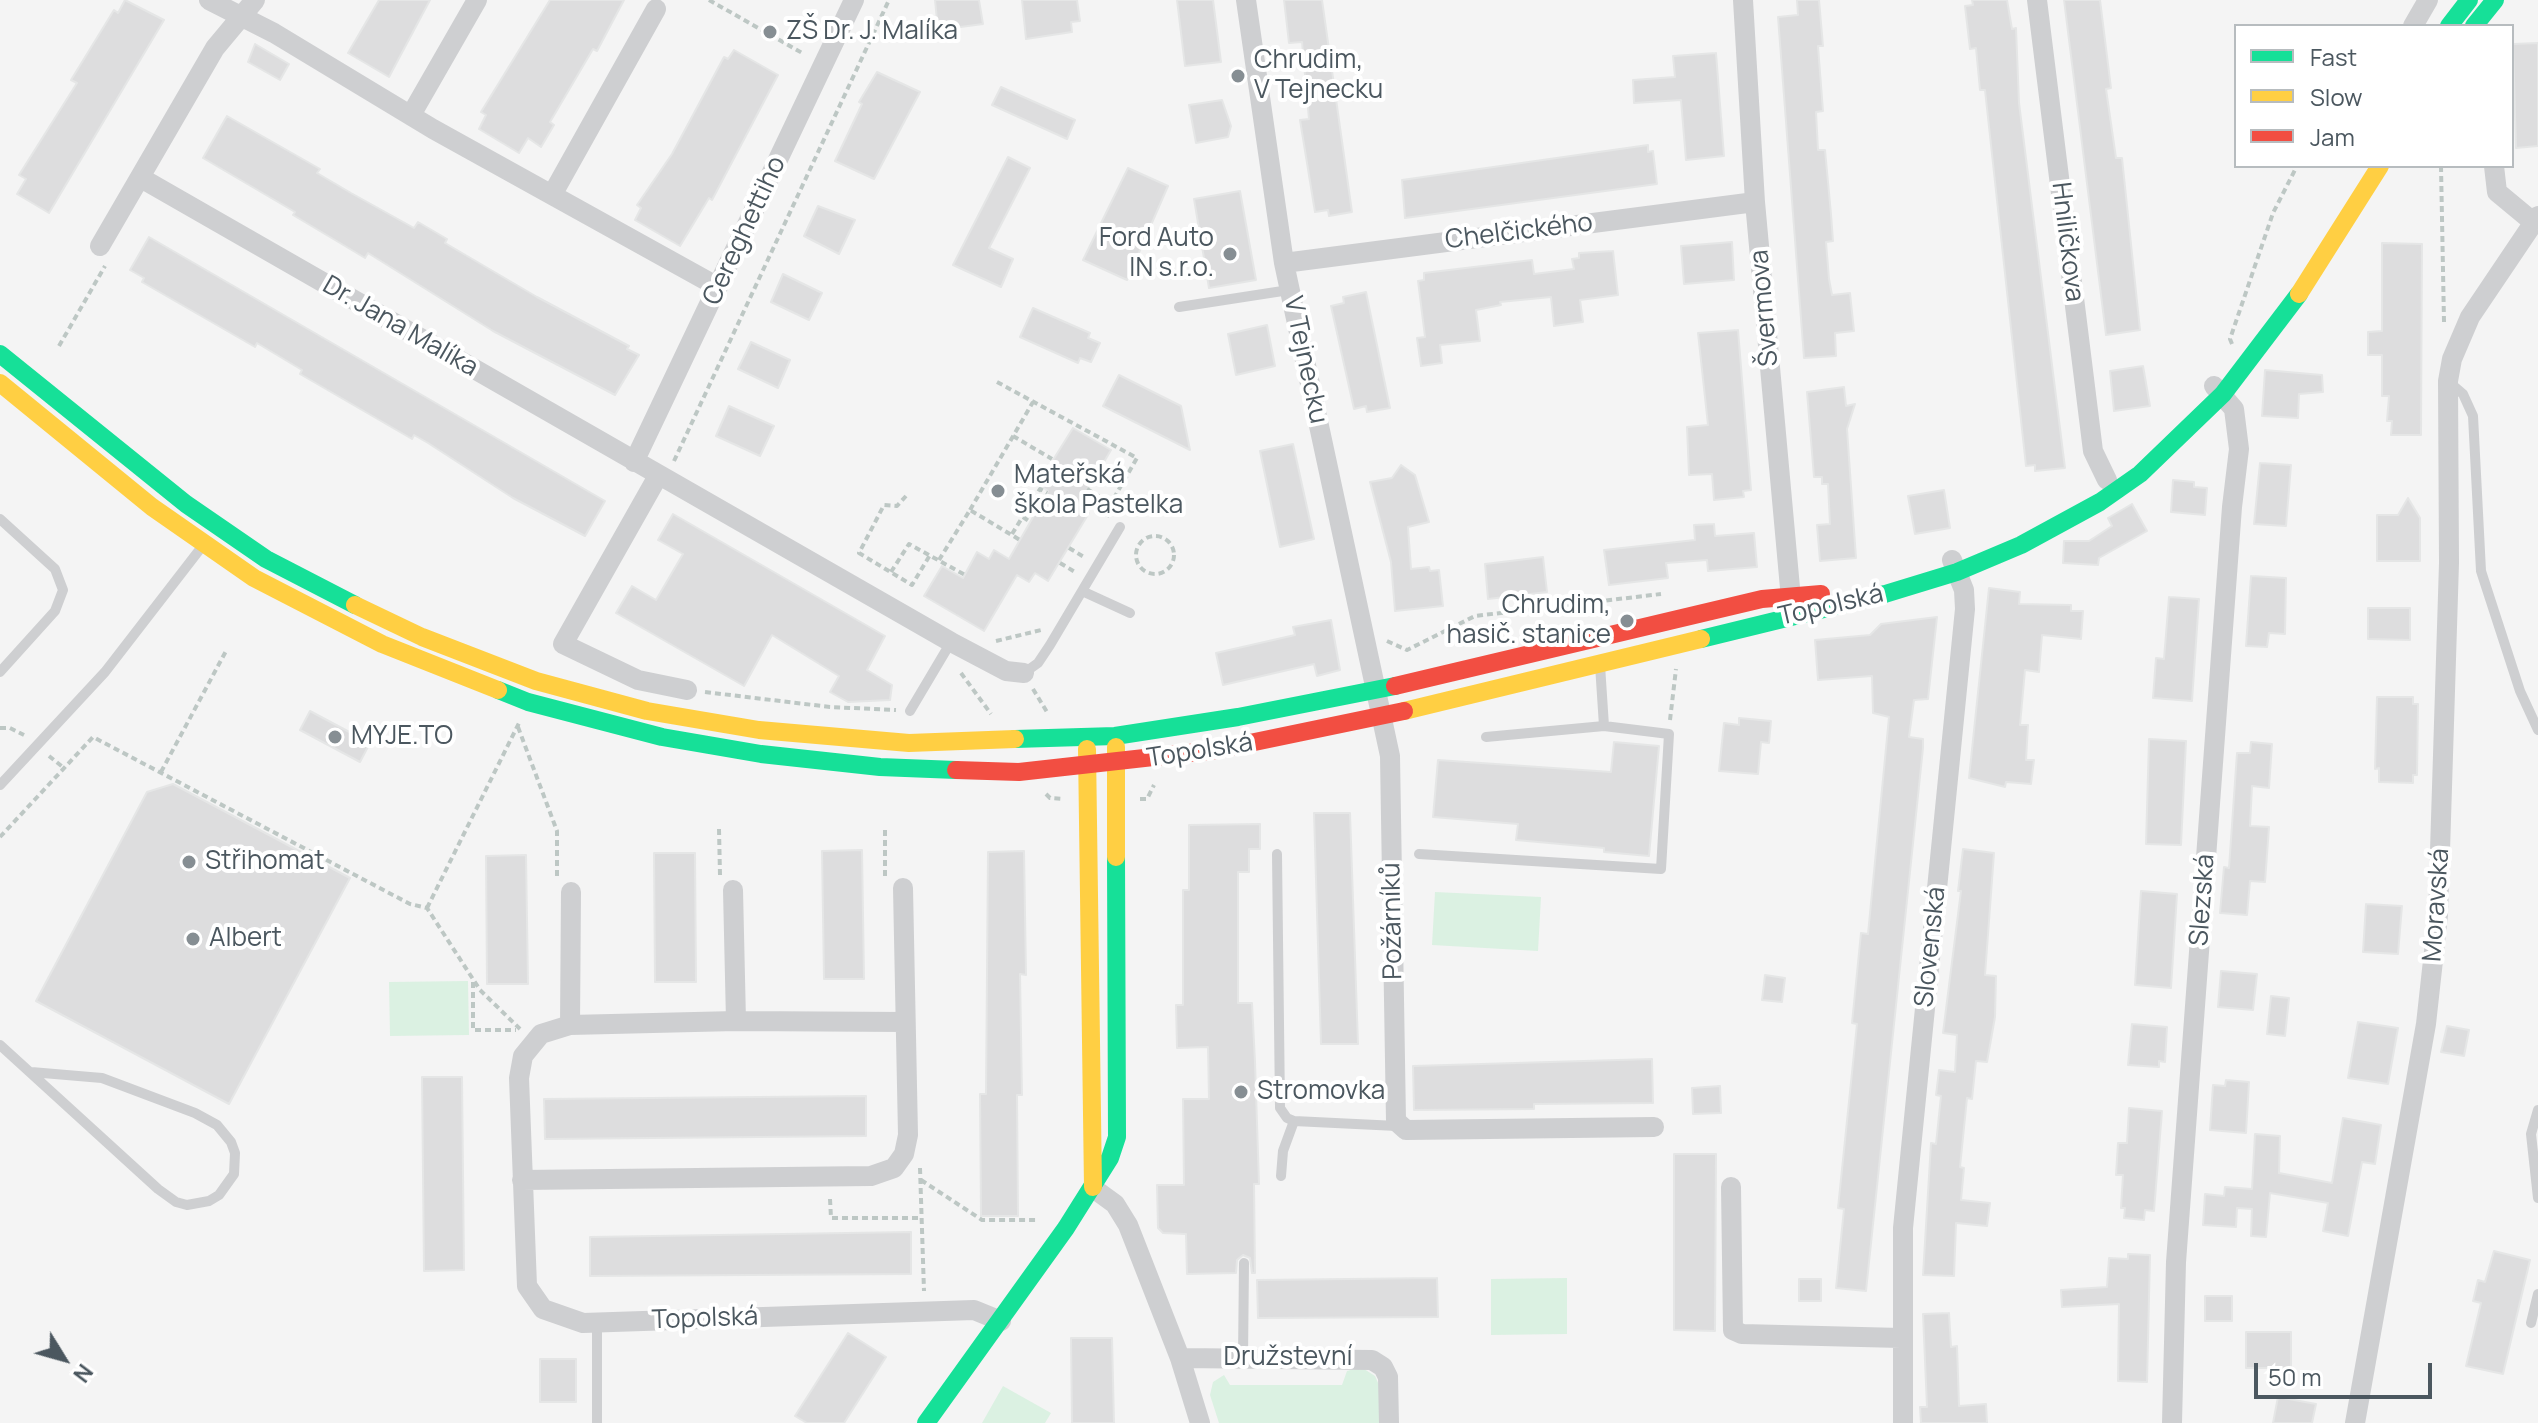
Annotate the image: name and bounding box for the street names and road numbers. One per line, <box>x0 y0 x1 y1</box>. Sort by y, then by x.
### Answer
street label: Cereghettiho <box>697 152 793 310</box>
street label: Hniličkova <box>2044 180 2090 304</box>
street label: Chelčického <box>1444 207 1594 257</box>
street label: Švermova <box>1744 248 1786 368</box>
street label: Dr. Jana Malíka <box>317 270 483 384</box>
street label: V Tejnecku <box>1276 294 1334 426</box>
street label: Topolská <box>1776 579 1886 633</box>
street label: Topolská <box>1145 727 1255 775</box>
street label: Moravská <box>2417 847 2457 963</box>
street label: Slezská <box>2184 853 2222 947</box>
street label: Požárníků <box>1376 862 1410 980</box>
street label: Slovenská <box>1909 885 1953 1009</box>
street label: Topolská <box>651 1302 759 1336</box>
street label: Družstevní <box>1224 1342 1352 1374</box>

